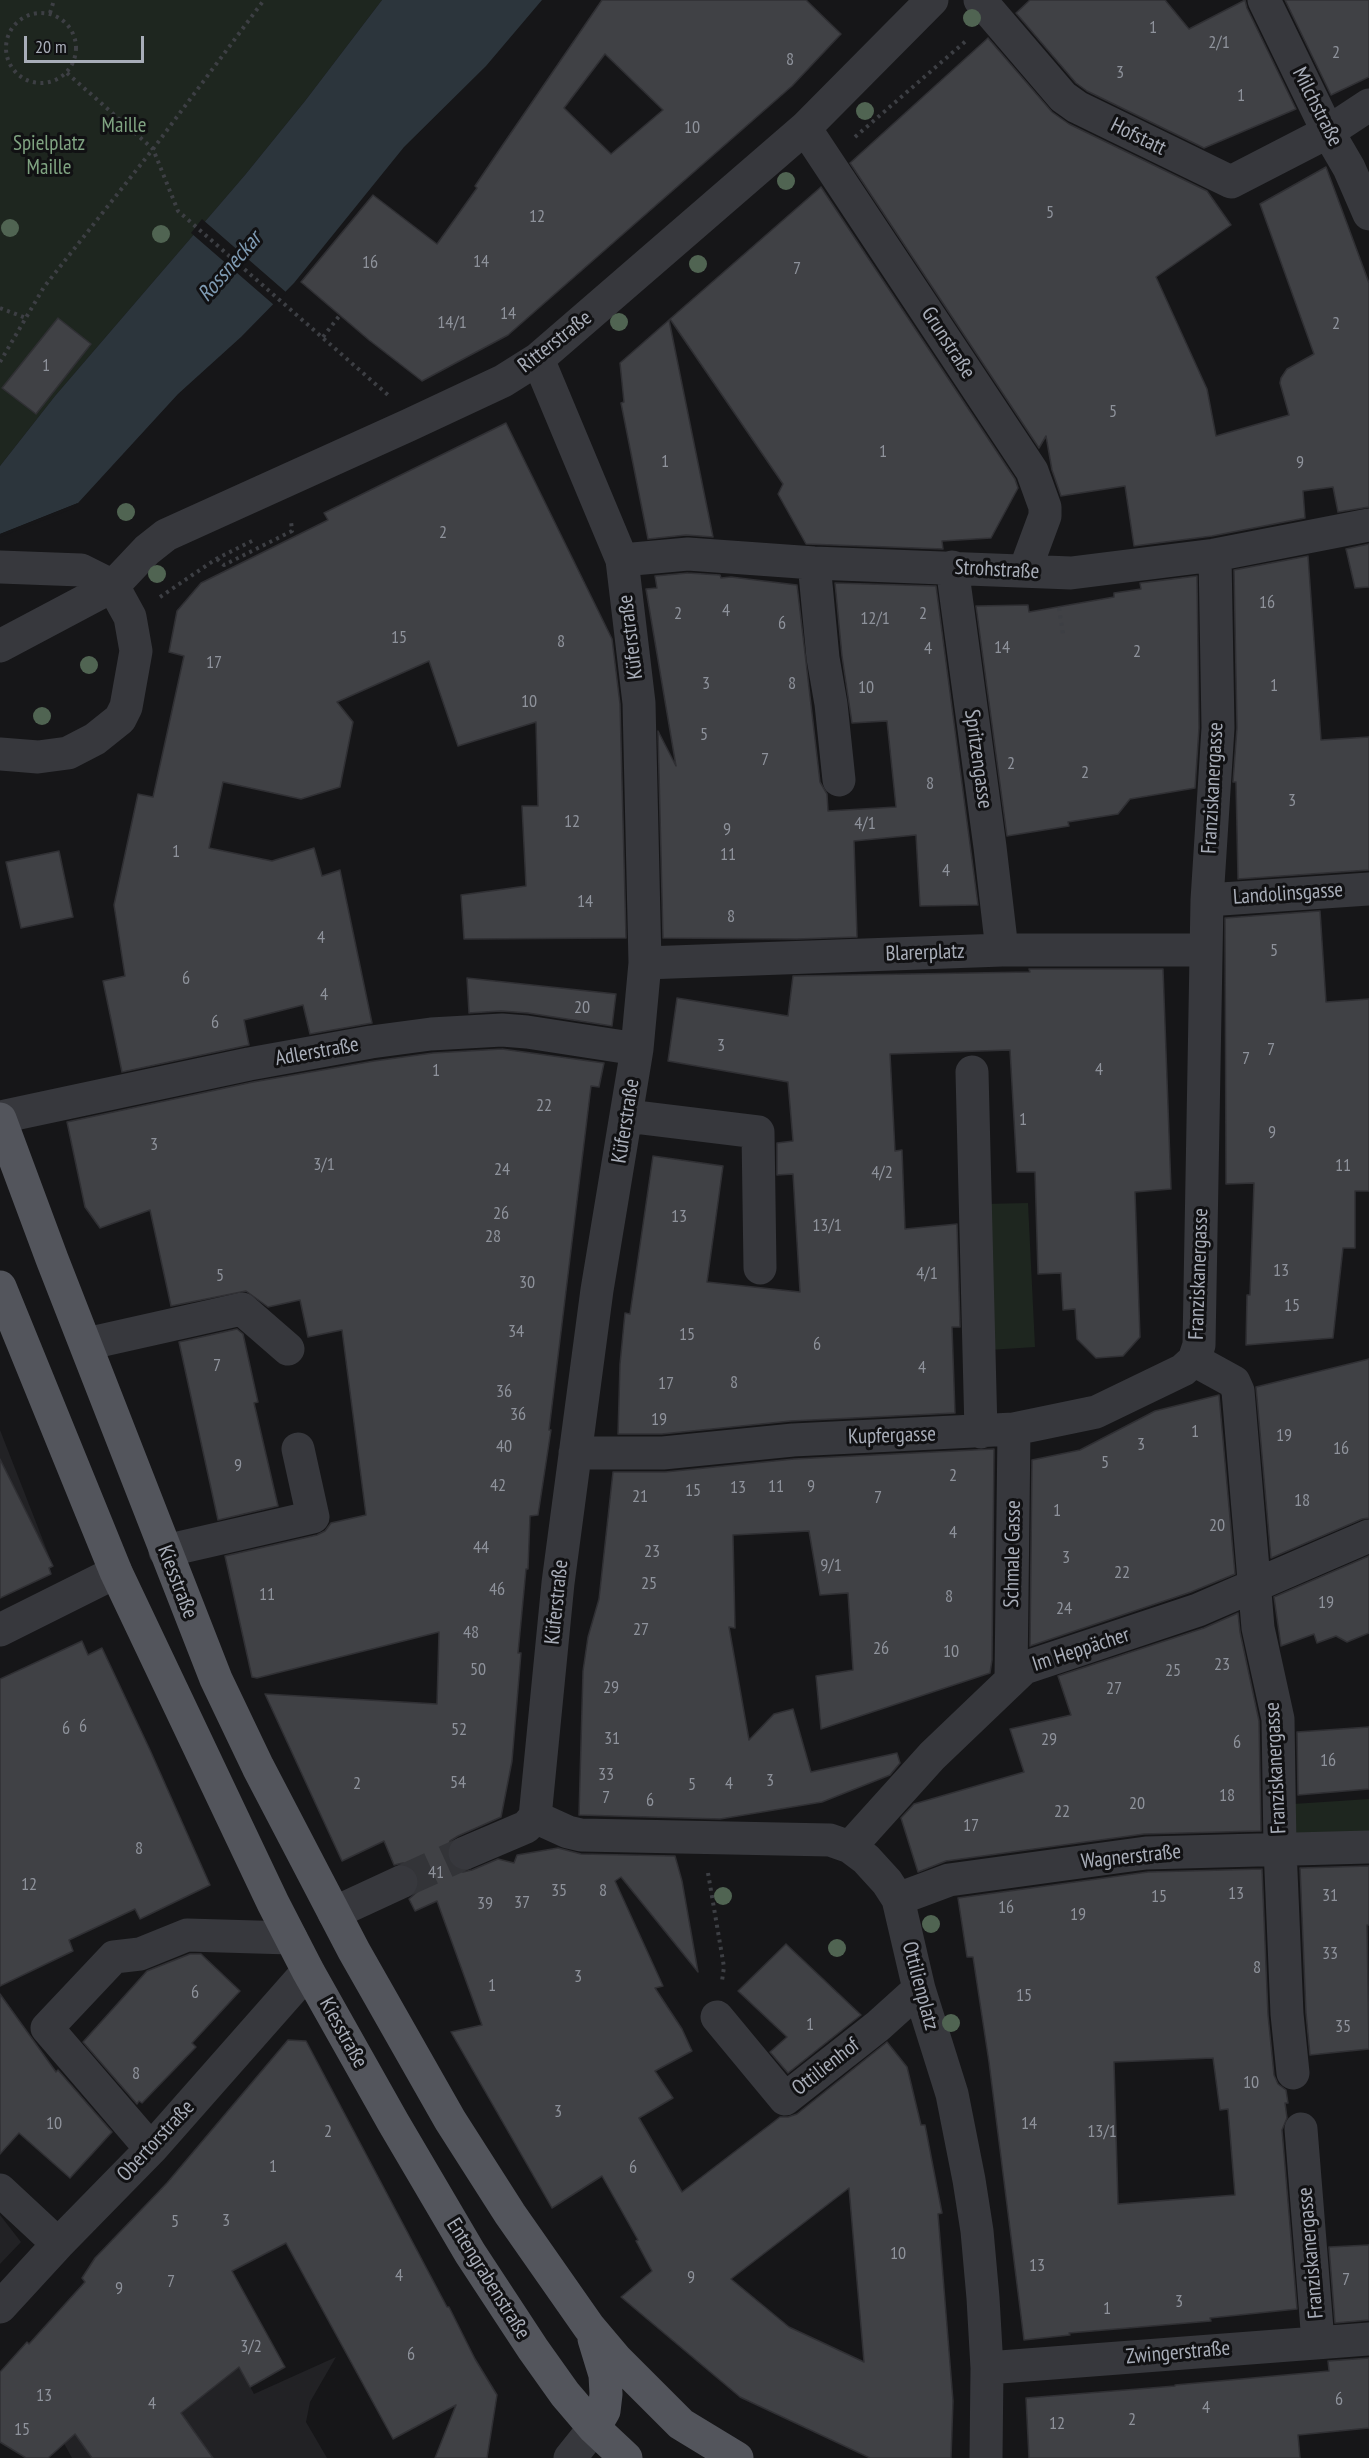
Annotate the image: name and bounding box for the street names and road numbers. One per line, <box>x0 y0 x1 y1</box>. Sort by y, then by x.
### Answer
street label: Milchstraße <box>1286 63 1348 151</box>
street label: Hofstatt <box>1106 113 1170 161</box>
street label: Grunstraße <box>916 302 980 384</box>
street label: Ritterstraße <box>513 305 597 379</box>
street label: Strohstraße <box>954 555 1040 585</box>
street label: Küferstraße <box>613 593 649 681</box>
street label: Spritzengasse <box>959 708 997 810</box>
street label: Franziskanergasse <box>1197 722 1229 854</box>
street label: Landolinsgasse <box>1232 878 1344 910</box>
street label: Blarerplatz <box>885 939 965 967</box>
street label: Adlerstraße <box>273 1032 361 1072</box>
street label: Küferstraße <box>607 1077 645 1165</box>
street label: Franziskanergasse <box>1184 1208 1214 1340</box>
street label: Kupfergasse <box>848 1422 936 1450</box>
street label: Schmale Gasse <box>999 1500 1027 1608</box>
street label: Kiesstraße <box>152 1542 202 1622</box>
street label: Küferstraße <box>540 1558 574 1646</box>
street label: Im Heppächer <box>1029 1622 1133 1678</box>
street label: Franziskanergasse <box>1260 1702 1292 1834</box>
street label: Wagnerstraße <box>1080 1839 1182 1875</box>
street label: Ottilienplatz <box>896 1939 944 2033</box>
street label: Kiesstraße <box>313 1993 373 2073</box>
street label: Ottilienhof <box>787 2033 865 2101</box>
street label: Obertorstraße <box>112 2095 200 2187</box>
street label: Franziskanergasse <box>1293 2186 1329 2320</box>
street label: Entengrabenstraße <box>441 2214 535 2344</box>
street label: Zwingerstraße <box>1125 2336 1231 2370</box>

